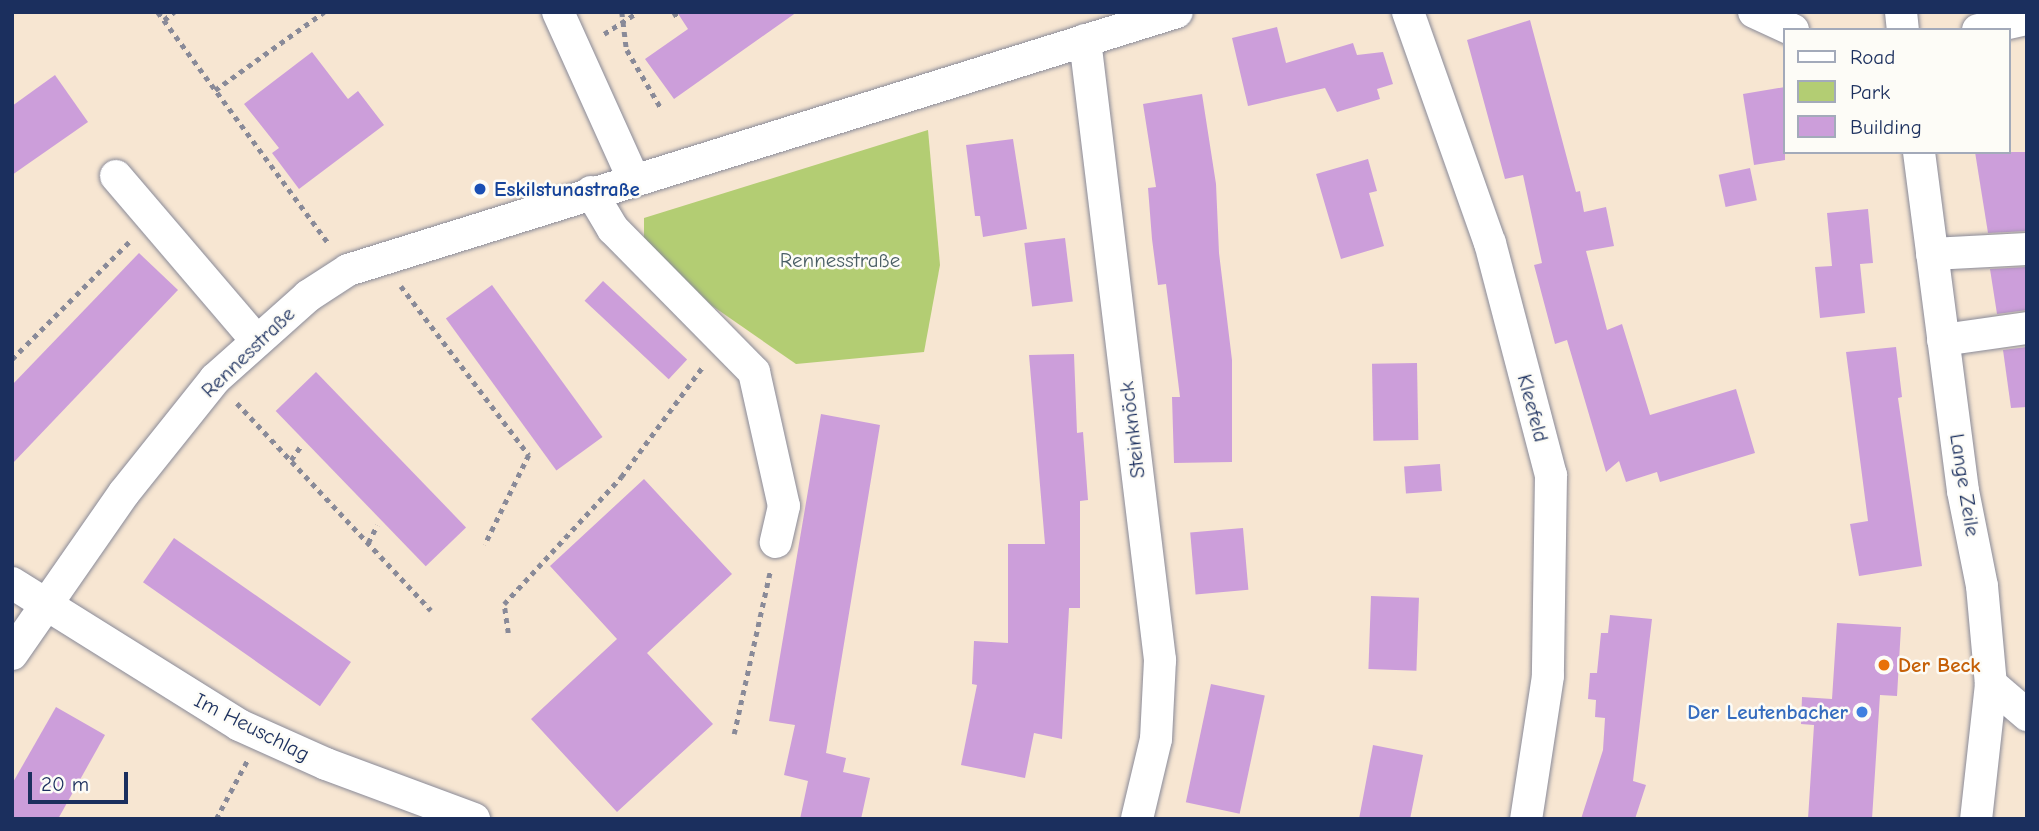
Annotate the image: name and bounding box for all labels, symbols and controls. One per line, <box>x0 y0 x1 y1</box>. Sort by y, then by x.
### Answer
legend <box>1784 28 2011 154</box>
text: Road <box>1850 45 1895 69</box>
text: Park <box>1850 80 1890 104</box>
text: Building <box>1850 115 1922 139</box>
place label: Eskilstunastraße <box>494 176 640 202</box>
marker: Eskilstunastraße <box>472 181 488 197</box>
park label: Rennesstraße <box>780 247 900 273</box>
street label: Rennesstraße <box>196 301 300 403</box>
street label: Kleefeld <box>1512 371 1554 445</box>
street label: Steinknöck <box>1114 380 1150 480</box>
street label: Lange Zeile <box>1944 432 1986 538</box>
place label: Der Beck <box>1898 652 1981 678</box>
marker: Der Beck <box>1876 657 1892 673</box>
street label: Im Heuschlag <box>190 687 314 767</box>
place label: Der Leutenbacher <box>1687 699 1848 725</box>
marker: Der Leutenbacher <box>1854 704 1870 720</box>
scale bar <box>32 758 131 802</box>
text: 20 m <box>41 772 89 796</box>

